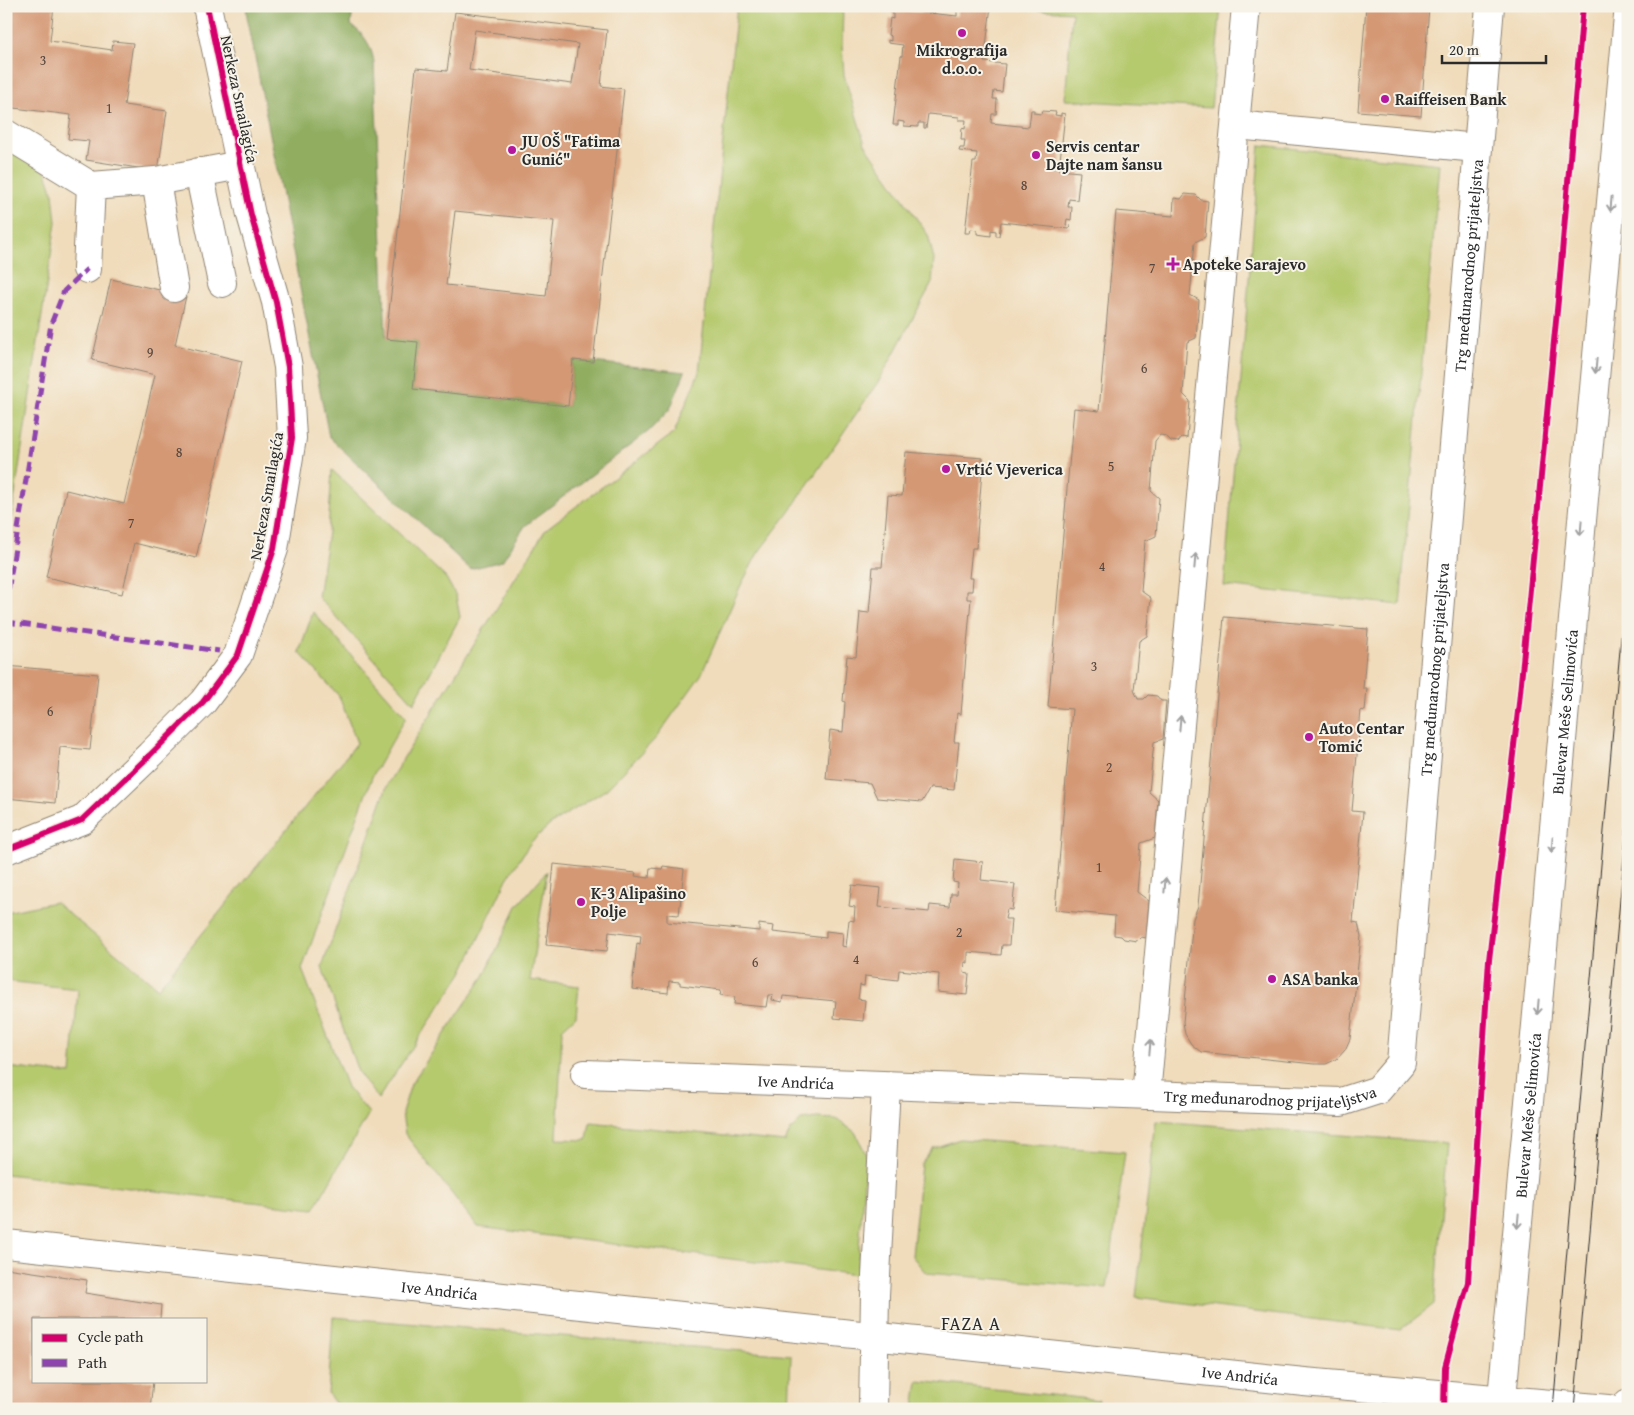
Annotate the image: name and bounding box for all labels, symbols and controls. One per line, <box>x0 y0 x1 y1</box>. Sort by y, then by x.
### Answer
marker: Mikrografija d.o.o. <box>956 27 968 39</box>
scale bar <box>1442 32 1545 64</box>
street label: Nerkeza Smailagića <box>215 33 265 166</box>
place label: Mikrografija d.o.o. <box>917 38 1008 80</box>
text: 20 m <box>1449 39 1480 60</box>
house number: 3 <box>40 50 46 70</box>
place label: Raiffeisen Bank <box>1395 87 1507 111</box>
marker: Raiffeisen Bank <box>1379 93 1391 105</box>
house number: 1 <box>106 98 112 118</box>
place label: JU OŠ "Fatima Gunić" <box>519 129 621 171</box>
place label: Servis centar Dajte nam šansu <box>1046 134 1163 176</box>
marker: JU OŠ "Fatima Gunić" <box>506 144 518 156</box>
marker: Servis centar Dajte nam šansu <box>1030 149 1042 161</box>
street label: Trg međunarodnog prijateljstva <box>1447 158 1489 373</box>
house number: 8 <box>1021 175 1028 195</box>
one-way arrow <box>1606 196 1615 212</box>
place label: Apoteke Sarajevo <box>1183 252 1306 276</box>
house number: 7 <box>1149 258 1156 278</box>
marker: Apoteke Sarajevo <box>1167 258 1179 270</box>
house number: 9 <box>147 342 154 362</box>
one-way arrow <box>1591 357 1601 373</box>
house number: 6 <box>1141 358 1148 378</box>
street label: Nerkeza Smailagića <box>243 429 289 562</box>
house number: 8 <box>176 442 183 462</box>
house number: 5 <box>1108 456 1114 476</box>
place label: Vrtić Vjeverica <box>956 457 1064 481</box>
marker: Vrtić Vjeverica <box>940 463 952 475</box>
house number: 7 <box>128 513 135 533</box>
one-way arrow <box>1576 519 1586 535</box>
one-way arrow <box>1191 554 1200 570</box>
house number: 4 <box>1099 556 1106 576</box>
street label: Trg međunarodnog prijateljstva <box>1413 561 1455 777</box>
street label: Bulevar Meše Selimovića <box>1545 628 1584 795</box>
house number: 3 <box>1091 656 1097 676</box>
house number: 6 <box>47 701 54 721</box>
one-way arrow <box>1176 715 1185 731</box>
place label: Auto Centar Tomić <box>1319 716 1405 758</box>
marker: Auto Centar Tomić <box>1303 731 1315 743</box>
house number: 2 <box>1106 757 1112 777</box>
one-way arrow <box>1547 837 1557 853</box>
house number: 1 <box>1096 857 1102 877</box>
one-way arrow <box>1161 877 1170 893</box>
place label: K-3 Alipašino Polje <box>591 881 686 923</box>
marker: K-3 Alipašino Polje <box>575 896 587 908</box>
house number: 2 <box>956 922 962 942</box>
house number: 4 <box>853 949 860 969</box>
house number: 6 <box>752 952 759 972</box>
place label: ASA banka <box>1282 967 1359 991</box>
marker: ASA banka <box>1266 973 1278 985</box>
one-way arrow <box>1533 999 1542 1015</box>
street label: Bulevar Meše Selimovića <box>1508 1031 1547 1199</box>
one-way arrow <box>1146 1039 1155 1055</box>
street label: Ive Andrića <box>757 1068 835 1095</box>
street label: Trg međunarodnog prijateljstva <box>1163 1079 1380 1114</box>
one-way arrow <box>1513 1213 1523 1229</box>
street label: Ive Andrića <box>400 1274 479 1306</box>
district label: FAZA A <box>941 1310 1001 1337</box>
legend <box>32 1318 208 1382</box>
text: Cycle path <box>78 1326 144 1347</box>
text: Path <box>78 1352 107 1373</box>
street label: Ive Andrića <box>1201 1359 1280 1391</box>

